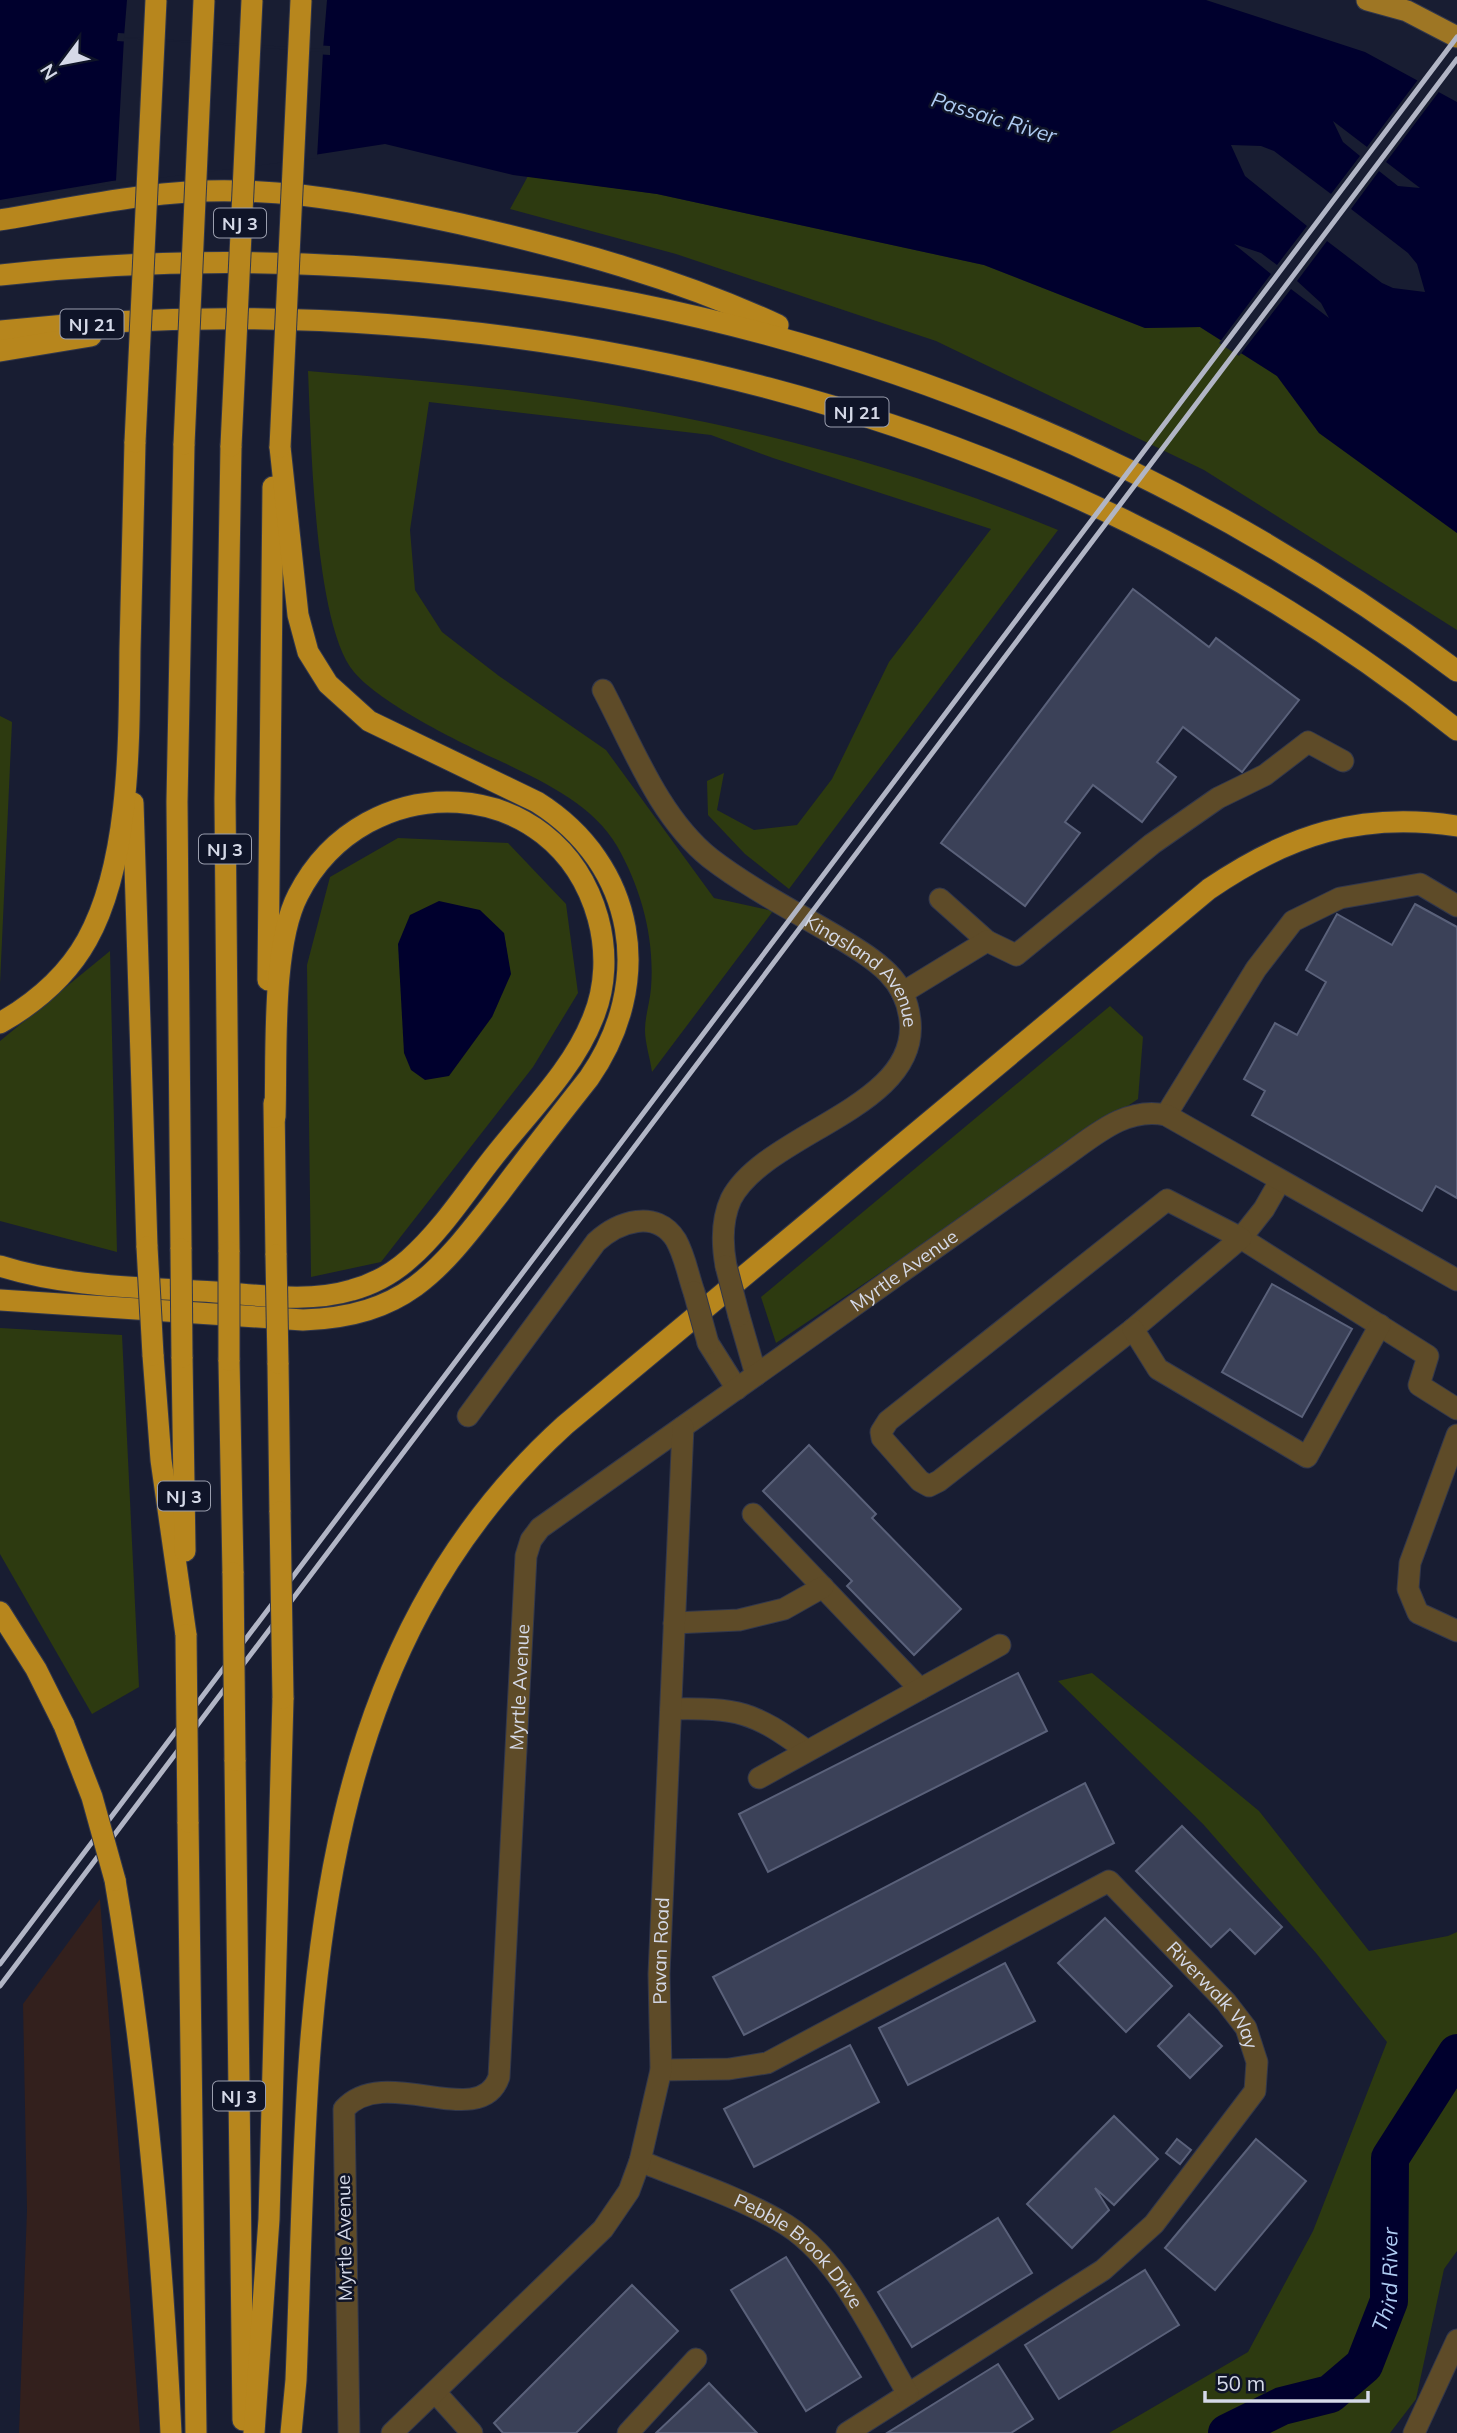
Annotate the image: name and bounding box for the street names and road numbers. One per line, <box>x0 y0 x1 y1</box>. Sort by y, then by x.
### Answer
road number: NJ 3 <box>214 208 266 238</box>
road number: NJ 21 <box>60 310 124 338</box>
road number: NJ 21 <box>826 398 888 426</box>
road number: NJ 3 <box>199 834 251 864</box>
street label: Kingsland Avenue <box>801 908 923 1028</box>
street label: Myrtle Avenue <box>845 1224 962 1317</box>
road number: NJ 3 <box>158 1482 210 1511</box>
street label: Myrtle Avenue <box>504 1623 534 1751</box>
street label: Pavan Road <box>647 1897 674 2005</box>
street label: Riverwalk Way <box>1162 1936 1264 2052</box>
road number: NJ 3 <box>213 2082 265 2110</box>
street label: Myrtle Avenue <box>331 2175 357 2301</box>
street label: Pebble Brook Drive <box>730 2188 869 2313</box>

